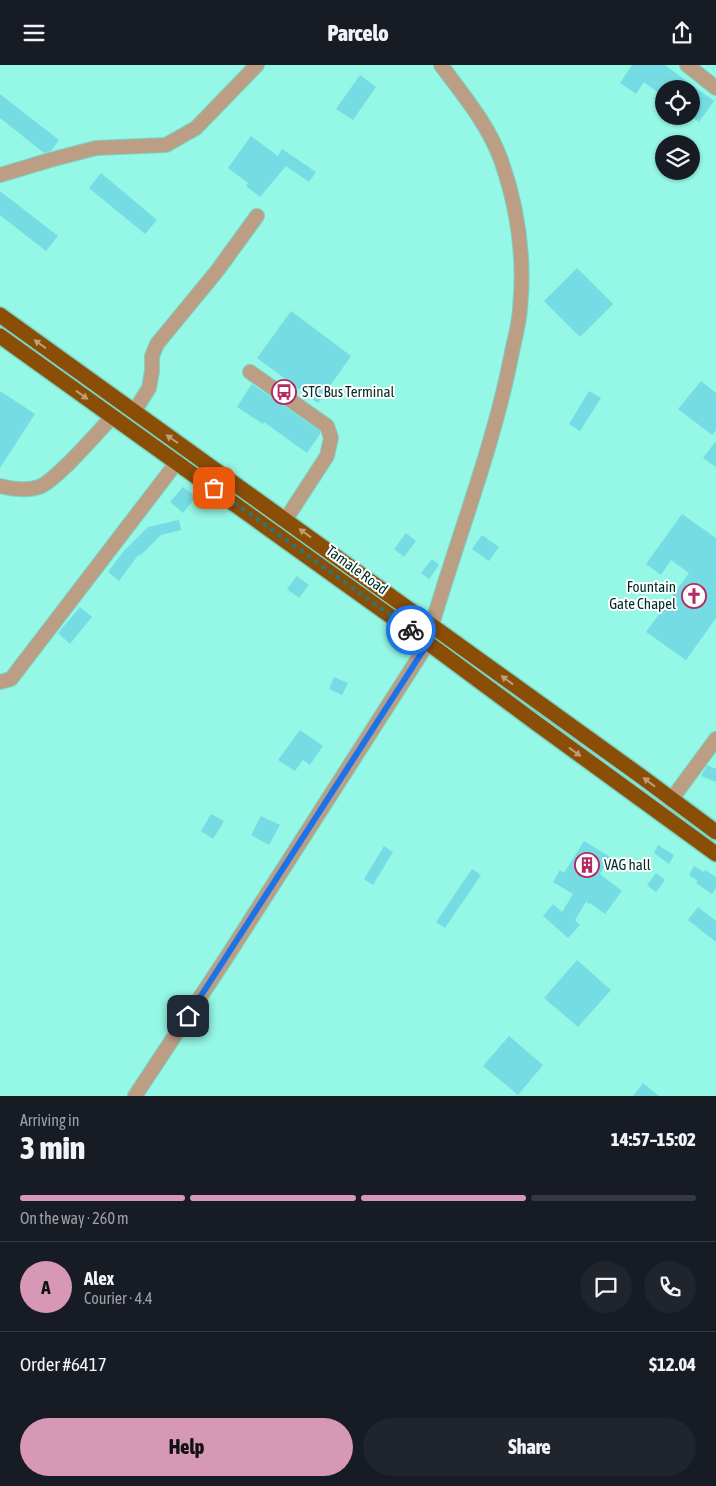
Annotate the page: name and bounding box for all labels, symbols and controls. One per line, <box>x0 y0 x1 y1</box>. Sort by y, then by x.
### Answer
icon: menu <box>20 19 48 47</box>
icon: share <box>668 19 696 47</box>
text: Parcelo <box>327 20 389 46</box>
map controls <box>655 80 700 180</box>
button: locate <box>655 80 700 125</box>
button: layers <box>655 135 700 180</box>
one-way arrow <box>34 339 47 349</box>
bus stop icon: STC Bus Terminal <box>271 379 297 405</box>
place label: STC Bus Terminal <box>302 383 395 400</box>
one-way arrow <box>75 390 89 400</box>
one-way arrow <box>165 434 179 444</box>
pin <box>193 467 235 509</box>
icon: bag <box>200 474 228 502</box>
one-way arrow <box>298 528 311 538</box>
street label: Tamale Road <box>323 542 391 598</box>
place label: Fountain Gate Chapel <box>609 578 676 612</box>
church icon: Fountain Gate Chapel <box>681 583 707 609</box>
courier <box>386 605 436 655</box>
icon: bike <box>397 616 425 644</box>
one-way arrow <box>500 675 514 685</box>
one-way arrow <box>568 746 581 757</box>
one-way arrow <box>642 777 656 787</box>
building icon: VAG hall <box>574 852 600 878</box>
place label: VAG hall <box>604 856 651 873</box>
pin <box>167 995 209 1037</box>
icon: home <box>174 1002 202 1030</box>
text: Arriving in <box>20 1111 80 1129</box>
text: 14:57–15:02 <box>611 1128 696 1150</box>
text: 3 min <box>20 1129 85 1166</box>
text: On the way · 260 m <box>20 1209 129 1227</box>
button: chat <box>580 1261 632 1313</box>
button: phone <box>644 1261 696 1313</box>
text: Alex <box>84 1267 114 1289</box>
text: A <box>41 1276 51 1298</box>
text: Courier · 4.4 <box>84 1289 153 1307</box>
text: Order #6417 <box>20 1353 107 1375</box>
text: $12.04 <box>649 1353 696 1375</box>
button: Help <box>20 1418 353 1476</box>
button: Share <box>363 1418 696 1476</box>

